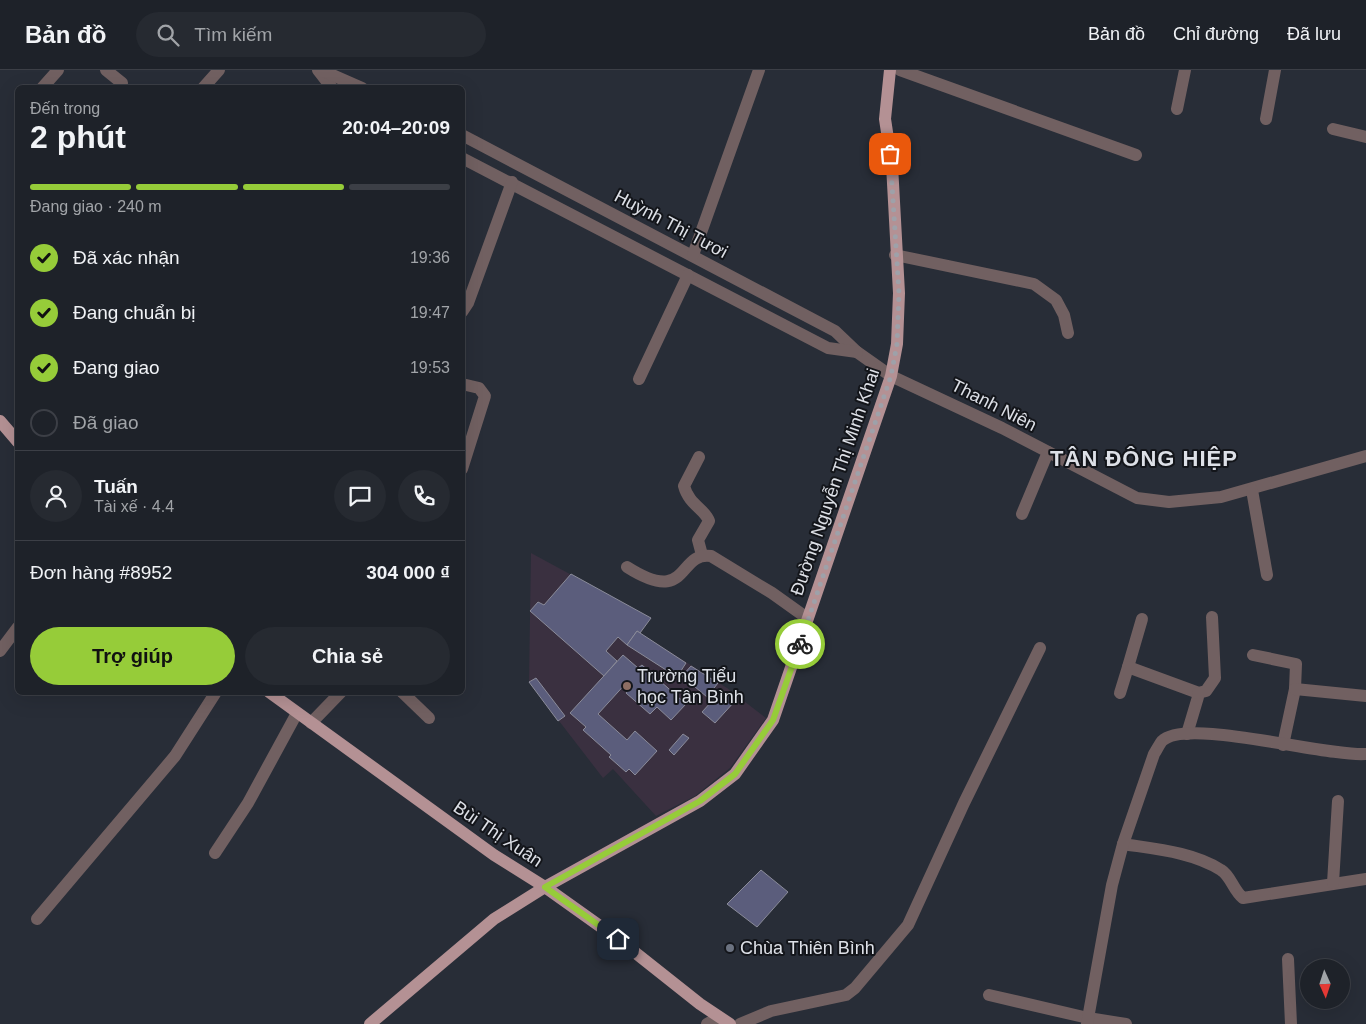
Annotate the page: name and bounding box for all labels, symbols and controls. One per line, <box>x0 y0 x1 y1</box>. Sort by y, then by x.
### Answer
search box <box>136 12 486 57</box>
text: Bản đồ <box>25 21 106 48</box>
icon: search <box>154 21 182 49</box>
text: Tìm kiếm <box>194 24 272 45</box>
text: Bản đồ <box>1088 24 1145 44</box>
text: Chỉ đường <box>1173 24 1259 44</box>
text: Đã lưu <box>1287 24 1341 44</box>
text: Đến trong <box>30 100 100 117</box>
text: 20:04–20:09 <box>342 117 450 138</box>
text: 2 phút <box>30 119 126 155</box>
pin <box>869 133 911 175</box>
icon: bag <box>876 140 904 168</box>
street label: Huỳnh Thị Tươi <box>611 186 731 262</box>
text: Đang giao · 240 m <box>30 198 162 215</box>
icon: check <box>30 244 58 272</box>
text: Đã xác nhận <box>73 247 180 268</box>
text: 19:36 <box>410 249 450 266</box>
icon: check <box>30 299 58 327</box>
text: Đang chuẩn bị <box>73 302 196 323</box>
text: 19:47 <box>410 304 450 321</box>
icon: check <box>30 354 58 382</box>
text: Đang giao <box>73 357 160 378</box>
text: 19:53 <box>410 359 450 376</box>
street label: Đường Nguyễn Thị Minh Khai <box>786 366 883 598</box>
street label: Thanh Niên <box>948 375 1040 435</box>
text: Đã giao <box>73 412 139 433</box>
district label: TÂN ĐÔNG HIỆP <box>1050 446 1238 471</box>
button: person <box>30 470 82 522</box>
button: chat <box>334 470 386 522</box>
button: phone <box>398 470 450 522</box>
text: Tuấn <box>94 476 138 497</box>
text: Tài xế · 4.4 <box>94 498 174 515</box>
text: Đơn hàng #8952 <box>30 562 172 583</box>
text: 304 000 ₫ <box>366 562 450 583</box>
courier <box>775 619 825 669</box>
button: Trợ giúp <box>30 627 235 685</box>
button: Chia sẻ <box>245 627 450 685</box>
icon: bike <box>786 630 814 658</box>
place label: Trường Tiểu học Tân Bình <box>637 666 744 707</box>
marker: Trường Tiểu học Tân Bình <box>621 680 633 692</box>
street label: Bùi Thị Xuân <box>450 797 546 871</box>
pin <box>597 918 639 960</box>
icon: home <box>604 925 632 953</box>
place label: Chùa Thiên Bình <box>740 938 875 958</box>
marker: Chùa Thiên Bình <box>724 942 736 954</box>
north arrow <box>1300 959 1350 1009</box>
map controls <box>1300 959 1350 1009</box>

